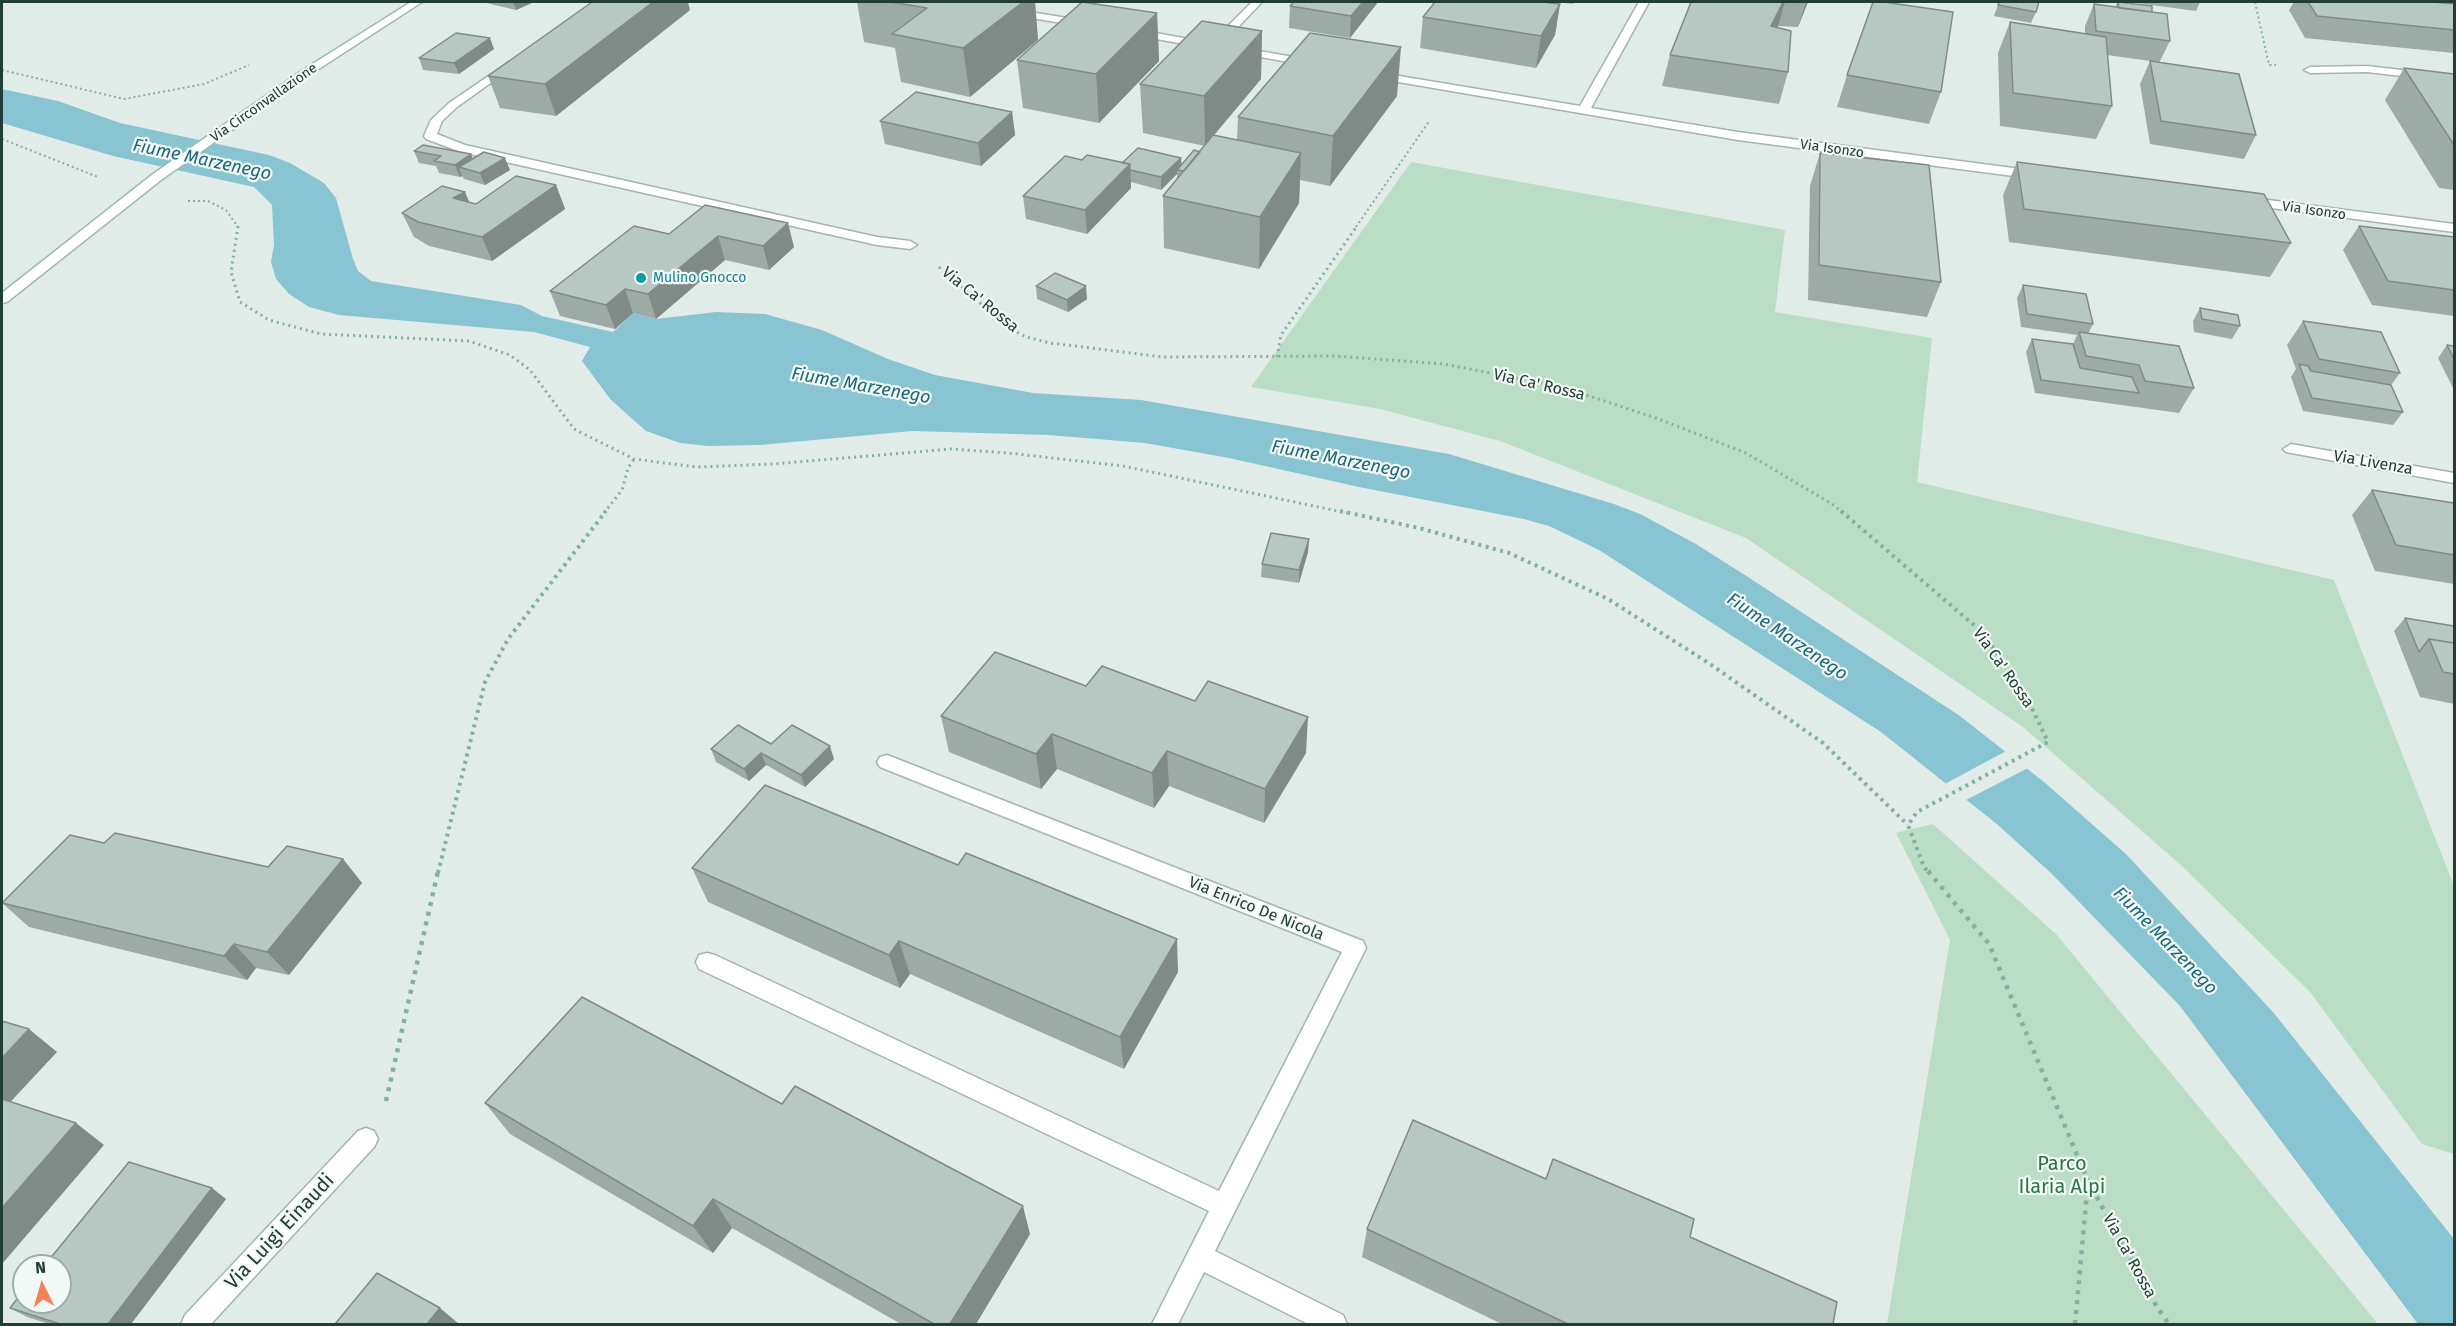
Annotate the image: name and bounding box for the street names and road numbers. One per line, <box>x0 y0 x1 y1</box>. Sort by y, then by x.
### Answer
street label: Via Circonvallazione <box>207 60 321 146</box>
street label: Via Isonzo <box>1799 136 1865 162</box>
street label: Via Isonzo <box>2281 198 2347 224</box>
street label: Via Ca' Rossa <box>938 263 1022 337</box>
street label: Via Ca' Rossa <box>1491 365 1587 405</box>
street label: Via Livenza <box>2332 447 2414 479</box>
street label: Via Ca' Rossa <box>1968 624 2038 712</box>
street label: Via Enrico De Nicola <box>1185 873 1327 945</box>
street label: Via Luigi Einaudi <box>220 1169 340 1295</box>
street label: Via Ca' Rossa <box>2098 1210 2160 1302</box>

